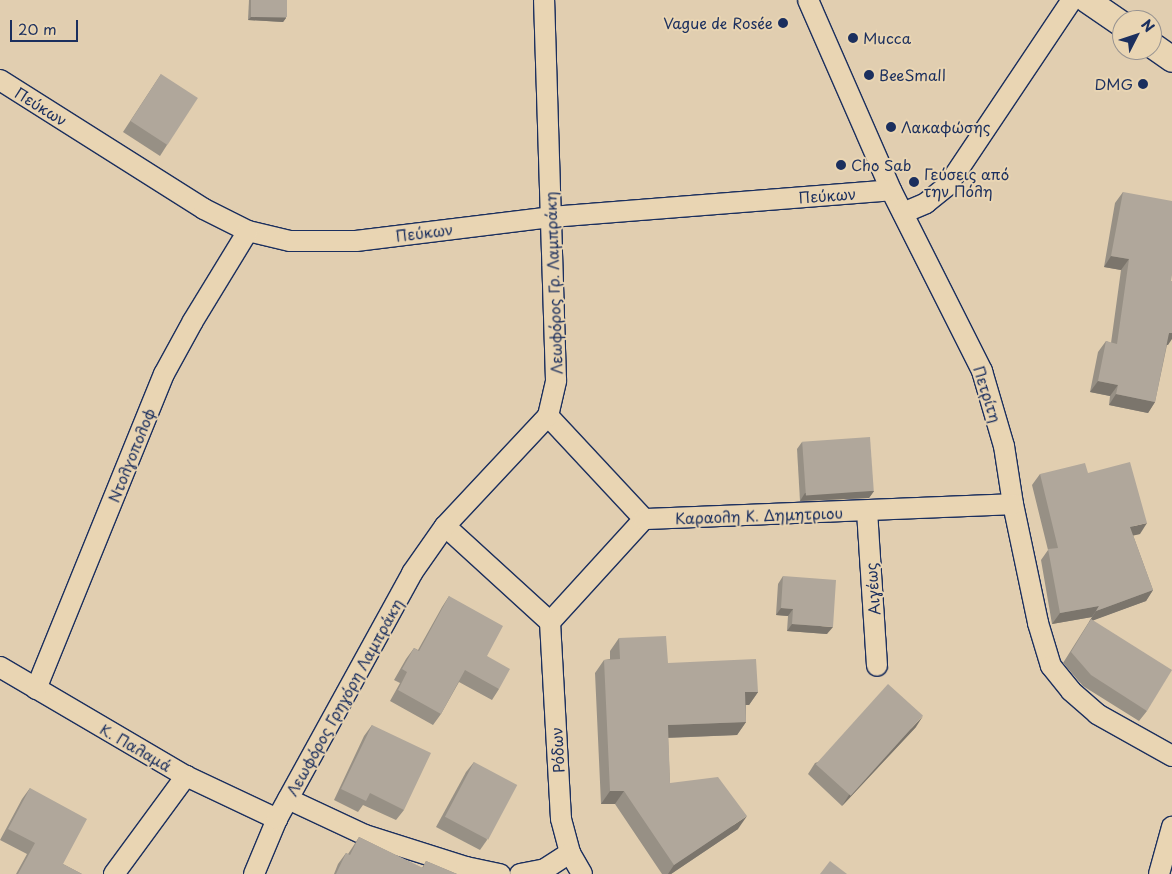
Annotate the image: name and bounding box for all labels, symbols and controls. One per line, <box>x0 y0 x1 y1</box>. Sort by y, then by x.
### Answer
scale bar <box>12 10 80 42</box>
north arrow <box>1112 10 1162 60</box>
place label: Vague de Rosée <box>661 14 773 32</box>
text: N <box>1136 14 1160 37</box>
text: 20 m <box>18 17 57 40</box>
marker: Vague de Rosée <box>777 17 789 29</box>
place label: Mucca <box>863 29 911 47</box>
marker: Mucca <box>847 32 859 44</box>
place label: BeeSmall <box>879 66 946 84</box>
marker: BeeSmall <box>863 69 875 81</box>
place label: DMG <box>1094 75 1133 93</box>
marker: DMG <box>1137 78 1149 90</box>
street label: Πεύκων <box>12 83 70 129</box>
place label: Λακαφώσης <box>901 118 991 136</box>
marker: Λακαφώσης <box>885 121 897 133</box>
place label: Cho Sab <box>851 156 912 174</box>
marker: Cho Sab <box>835 159 847 171</box>
place label: Γεύσεις από την Πόλη <box>924 164 1010 199</box>
marker: Γεύσεις από την Πόλη <box>908 176 920 188</box>
street label: Πεύκων <box>797 184 857 206</box>
street label: Λεωφόρος Γρ. Λαμπράκη <box>541 192 565 374</box>
street label: Πεύκων <box>394 220 454 244</box>
street label: Πετρίτη <box>970 363 1006 425</box>
street label: Ντολγοπολοφ <box>104 405 158 505</box>
street label: Καραολη Κ. Δημητριου <box>674 503 844 527</box>
street label: Αιγέως <box>861 562 883 616</box>
street label: Λεωφόρος Γρηγόρη Λαμπράκη <box>282 595 406 799</box>
street label: Κ. Παλαμά <box>97 719 175 775</box>
street label: Ρόδων <box>547 727 567 773</box>

